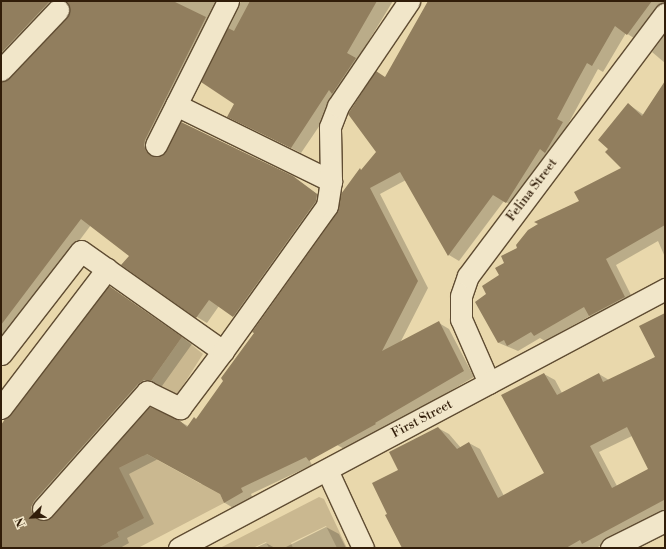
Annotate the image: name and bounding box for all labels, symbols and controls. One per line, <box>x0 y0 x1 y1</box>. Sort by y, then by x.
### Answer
street label: Felina Street <box>503 155 561 225</box>
street label: First Street <box>389 396 455 442</box>
north arrow <box>12 497 52 537</box>
text: N <box>13 515 29 529</box>

